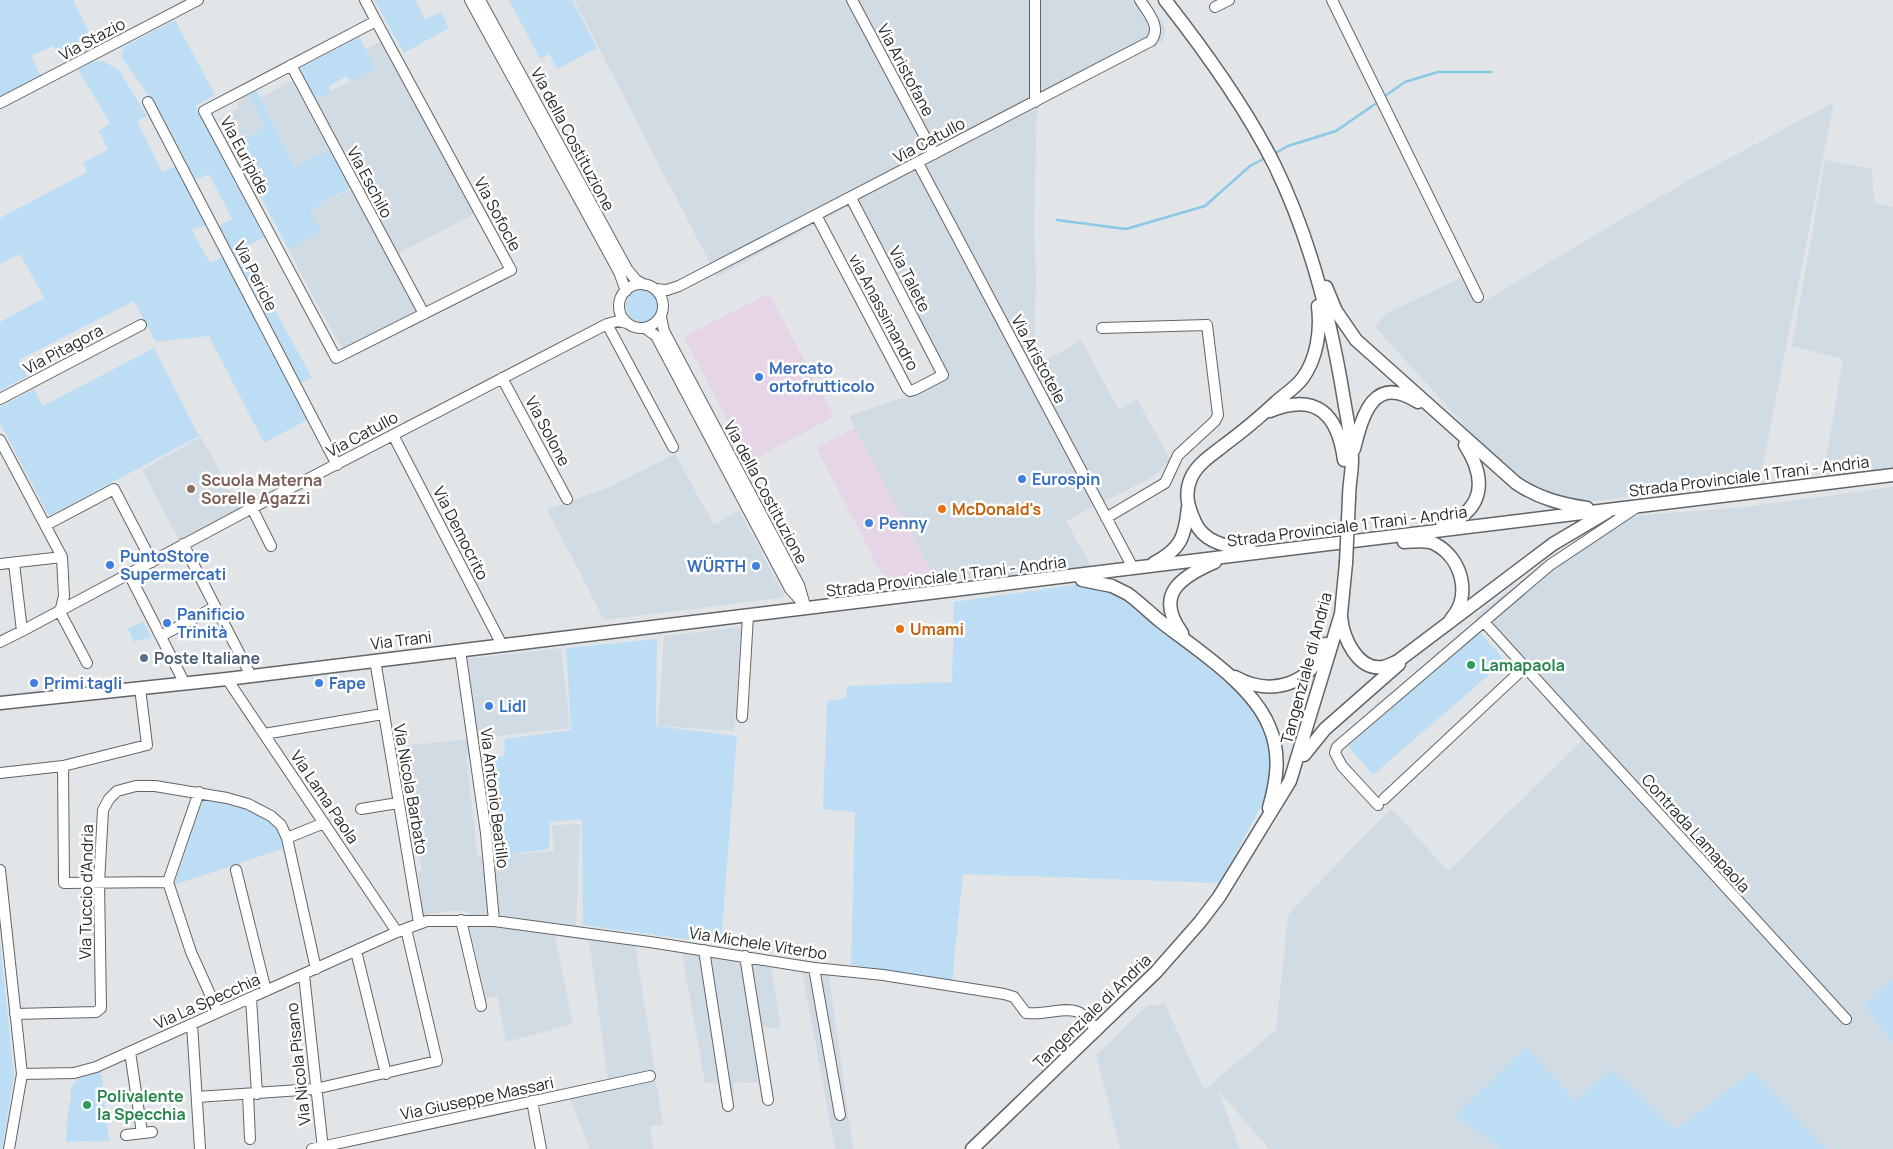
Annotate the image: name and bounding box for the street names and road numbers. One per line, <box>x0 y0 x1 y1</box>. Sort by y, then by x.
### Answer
street label: Via Stazio <box>55 12 129 66</box>
street label: Via Aristofane <box>872 20 940 120</box>
street label: Via della Costituzione <box>526 63 620 215</box>
street label: Via Euripide <box>215 112 275 198</box>
street label: Via Catullo <box>889 112 969 168</box>
street label: Via Eschilo <box>342 142 398 222</box>
street label: Via Sofocle <box>469 173 527 255</box>
street label: Via Pericle <box>229 237 283 315</box>
street label: Via Talete <box>884 242 936 316</box>
street label: via Anassimandro <box>844 250 924 374</box>
street label: Via Aristotele <box>1006 311 1072 407</box>
street label: Via Pitagora <box>19 319 107 379</box>
street label: Via Solone <box>520 392 576 470</box>
street label: Via Catullo <box>322 406 402 462</box>
street label: Via della Costituzione <box>719 416 813 568</box>
street label: Strada Provinciale 1 Trani - Andria <box>1628 450 1870 502</box>
street label: Via Democrito <box>428 483 494 583</box>
street label: Strada Provinciale 1 Trani - Andria <box>1226 500 1468 552</box>
street label: Strada Provinciale 1 Trani - Andria <box>825 550 1067 602</box>
street label: Tangenziale di Andria <box>1275 590 1337 746</box>
street label: Via Trani <box>369 625 433 655</box>
street label: Via Nicola Barbato <box>389 722 433 856</box>
street label: Via Antonio Beatillo <box>475 727 515 869</box>
street label: Via Lama Paola <box>286 746 364 848</box>
street label: Contrada Lamapaola <box>1637 769 1755 897</box>
street label: Via Tuccio d'Andria <box>74 824 98 960</box>
street label: Via Michele Viterbo <box>687 921 829 965</box>
street label: Tangenziale di Andria <box>1028 949 1156 1073</box>
street label: Via La Specchia <box>151 968 263 1034</box>
street label: Via Nicola Pisano <box>281 1002 315 1126</box>
street label: Via Giuseppe Massari <box>398 1071 556 1125</box>

